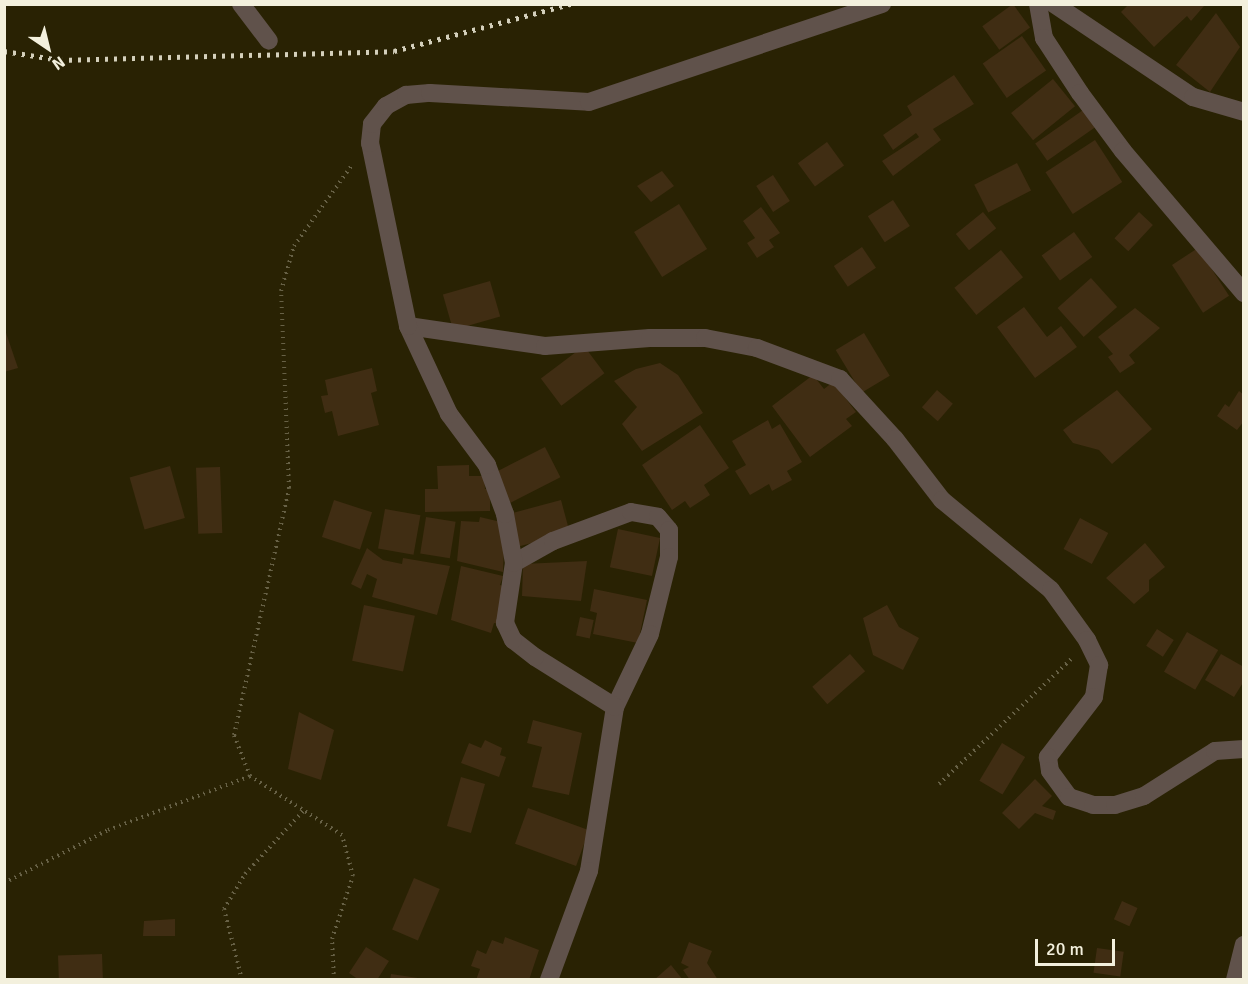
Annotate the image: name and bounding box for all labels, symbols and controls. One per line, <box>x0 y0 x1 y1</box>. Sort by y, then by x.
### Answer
north arrow <box>18 18 78 78</box>
text: N <box>48 51 69 74</box>
scale bar <box>1038 927 1118 965</box>
text: 20 m <box>1046 938 1084 960</box>

